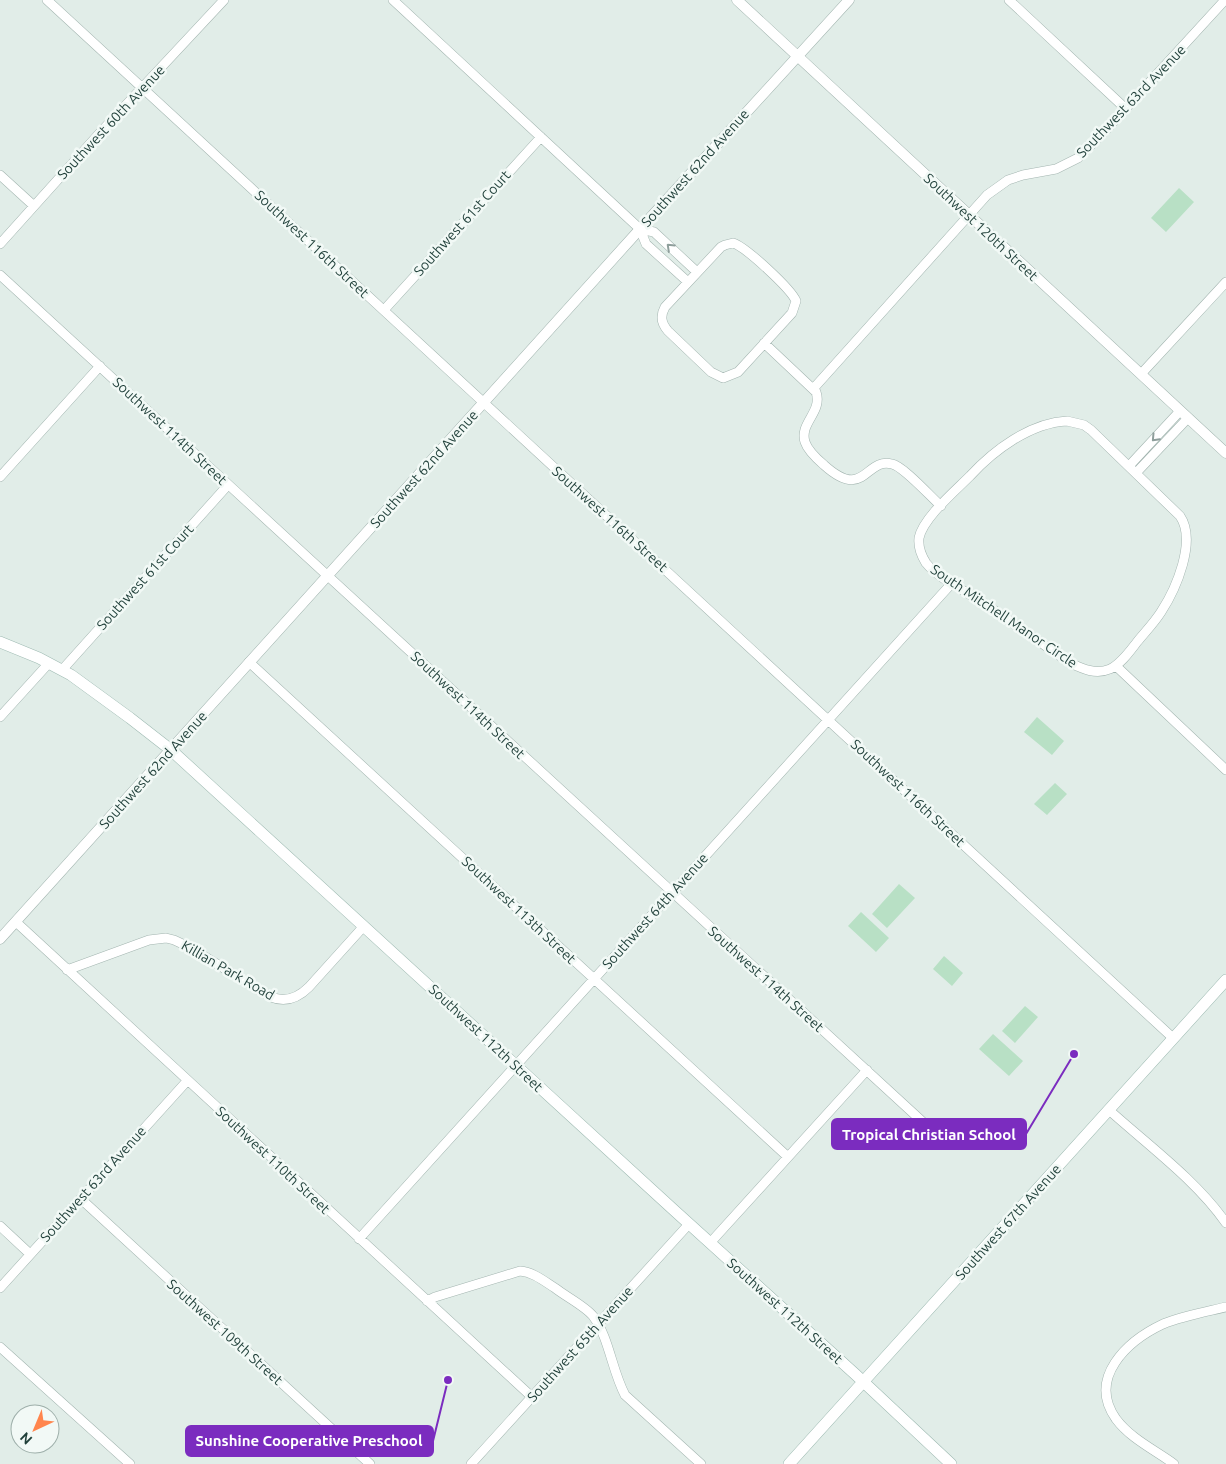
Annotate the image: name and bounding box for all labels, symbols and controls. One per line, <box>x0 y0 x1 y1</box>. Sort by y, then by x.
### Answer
street label: Southwest 63rd Avenue <box>1073 41 1189 161</box>
street label: Southwest 60th Avenue <box>54 62 168 182</box>
street label: Southwest 62nd Avenue <box>638 106 752 230</box>
street label: Southwest 61st Court <box>410 167 514 279</box>
street label: Southwest 120th Street <box>921 170 1042 284</box>
street label: Southwest 116th Street <box>252 187 373 301</box>
one-way arrow <box>667 244 676 253</box>
street label: Southwest 114th Street <box>110 374 231 488</box>
street label: Southwest 62nd Avenue <box>367 407 481 531</box>
one-way arrow <box>1152 433 1161 442</box>
street label: Southwest 116th Street <box>549 463 671 575</box>
street label: Southwest 61st Court <box>93 521 197 633</box>
street label: South Mitchell Manor Circle <box>928 561 1080 671</box>
street label: Southwest 114th Street <box>408 648 529 762</box>
street label: Southwest 62nd Avenue <box>96 708 210 832</box>
street label: Southwest 116th Street <box>848 736 969 850</box>
street label: Southwest 64th Avenue <box>599 850 711 972</box>
street label: Southwest 113th Street <box>459 853 580 967</box>
street label: Southwest 114th Street <box>705 923 827 1035</box>
street label: Killian Park Road <box>179 937 277 1003</box>
street label: Southwest 112th Street <box>426 981 547 1095</box>
street label: Southwest 110th Street <box>213 1103 334 1217</box>
callout: Tropical Christian School <box>832 1119 1026 1149</box>
street label: Southwest 63rd Avenue <box>37 1123 149 1245</box>
text: Tropical Christian School <box>842 1126 1016 1143</box>
street label: Southwest 67th Avenue <box>952 1161 1064 1283</box>
street label: Southwest 112th Street <box>724 1255 846 1367</box>
street label: Southwest 109th Street <box>164 1276 286 1388</box>
street label: Southwest 65th Avenue <box>524 1283 636 1405</box>
north arrow <box>10 1404 60 1454</box>
callout: Sunshine Cooperative Preschool <box>186 1426 433 1456</box>
text: N <box>17 1429 35 1448</box>
text: Sunshine Cooperative Preschool <box>196 1432 423 1449</box>

